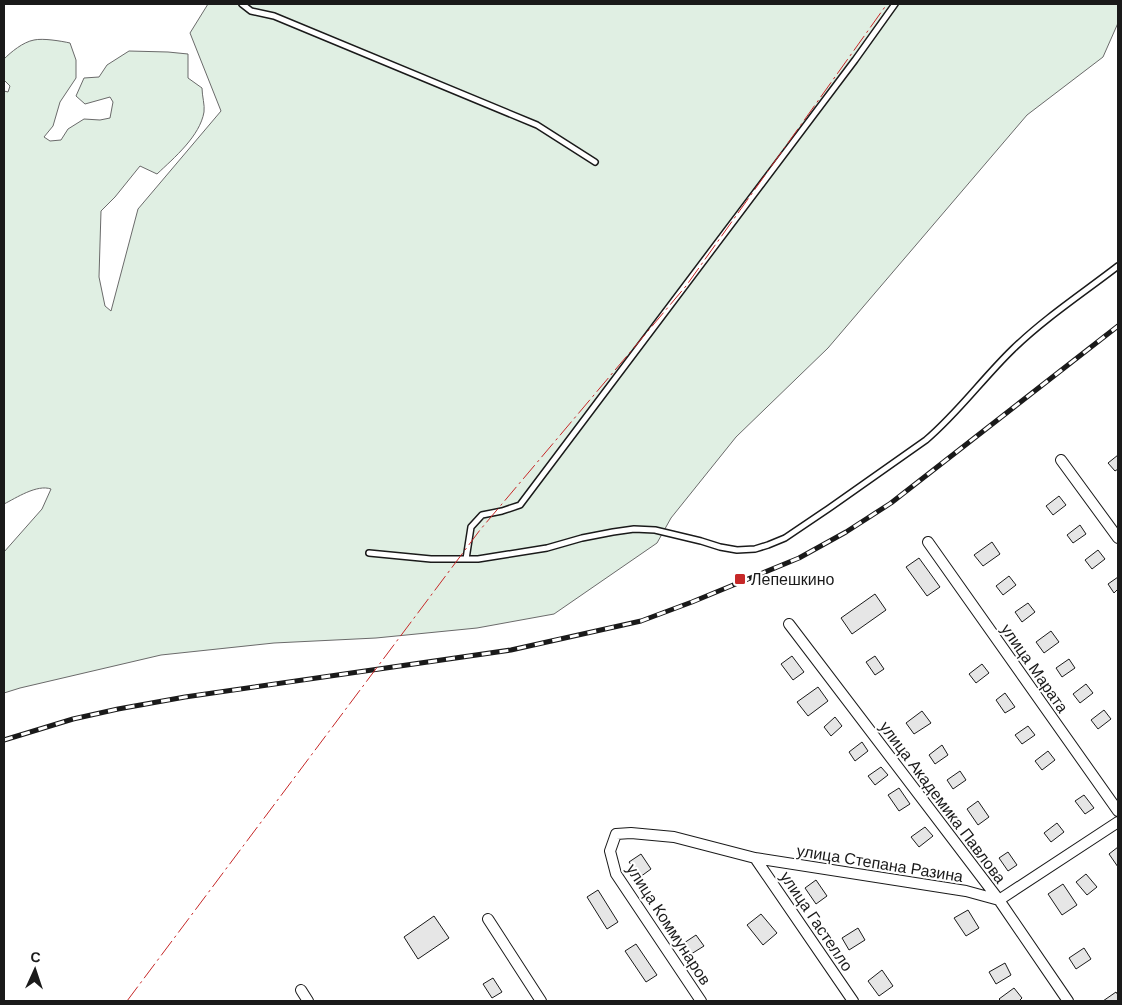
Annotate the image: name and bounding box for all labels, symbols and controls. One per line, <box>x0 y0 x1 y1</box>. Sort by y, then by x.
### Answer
place label: Лепешкино <box>751 569 835 590</box>
marker: Лепешкино <box>733 572 747 586</box>
street label: улица Марата <box>996 620 1073 717</box>
street label: улица Академика Павлова <box>875 717 1011 888</box>
street label: улица Степана Разина <box>795 840 965 887</box>
street label: улица Коммунаров <box>621 860 716 989</box>
street label: улица Гастелло <box>775 867 858 975</box>
north arrow <box>10 945 60 995</box>
text: С <box>30 948 41 966</box>

